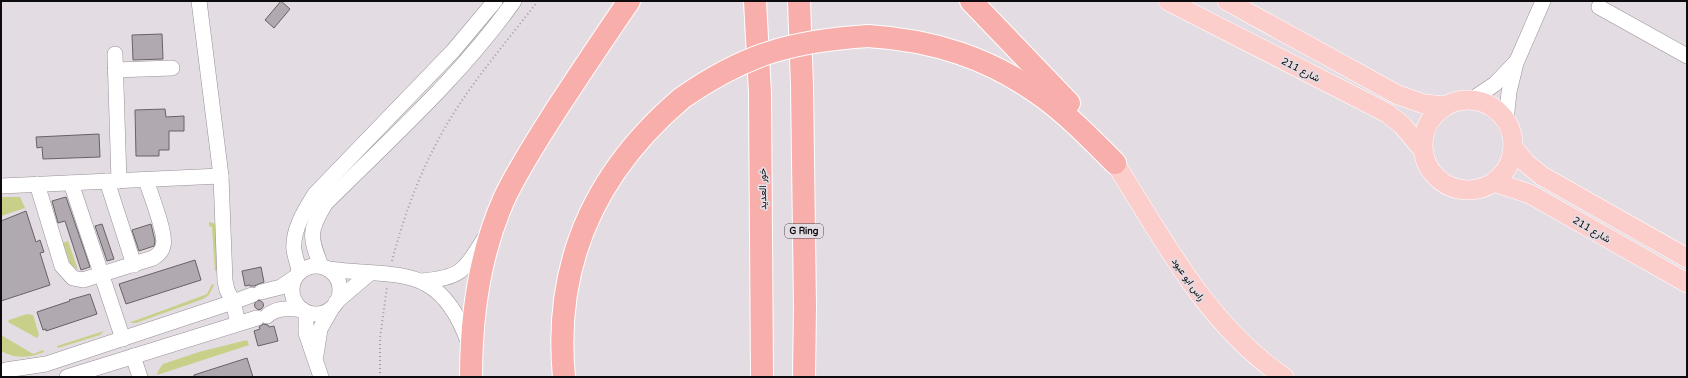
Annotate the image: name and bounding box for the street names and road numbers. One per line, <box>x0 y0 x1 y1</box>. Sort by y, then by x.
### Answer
street label: شارع 211 <box>1279 55 1322 85</box>
street label: خور العديد <box>757 168 769 210</box>
street label: شارع 211 <box>1571 214 1613 246</box>
road number: G Ring <box>785 224 823 238</box>
street label: راس ابو عبود <box>1169 256 1207 303</box>

